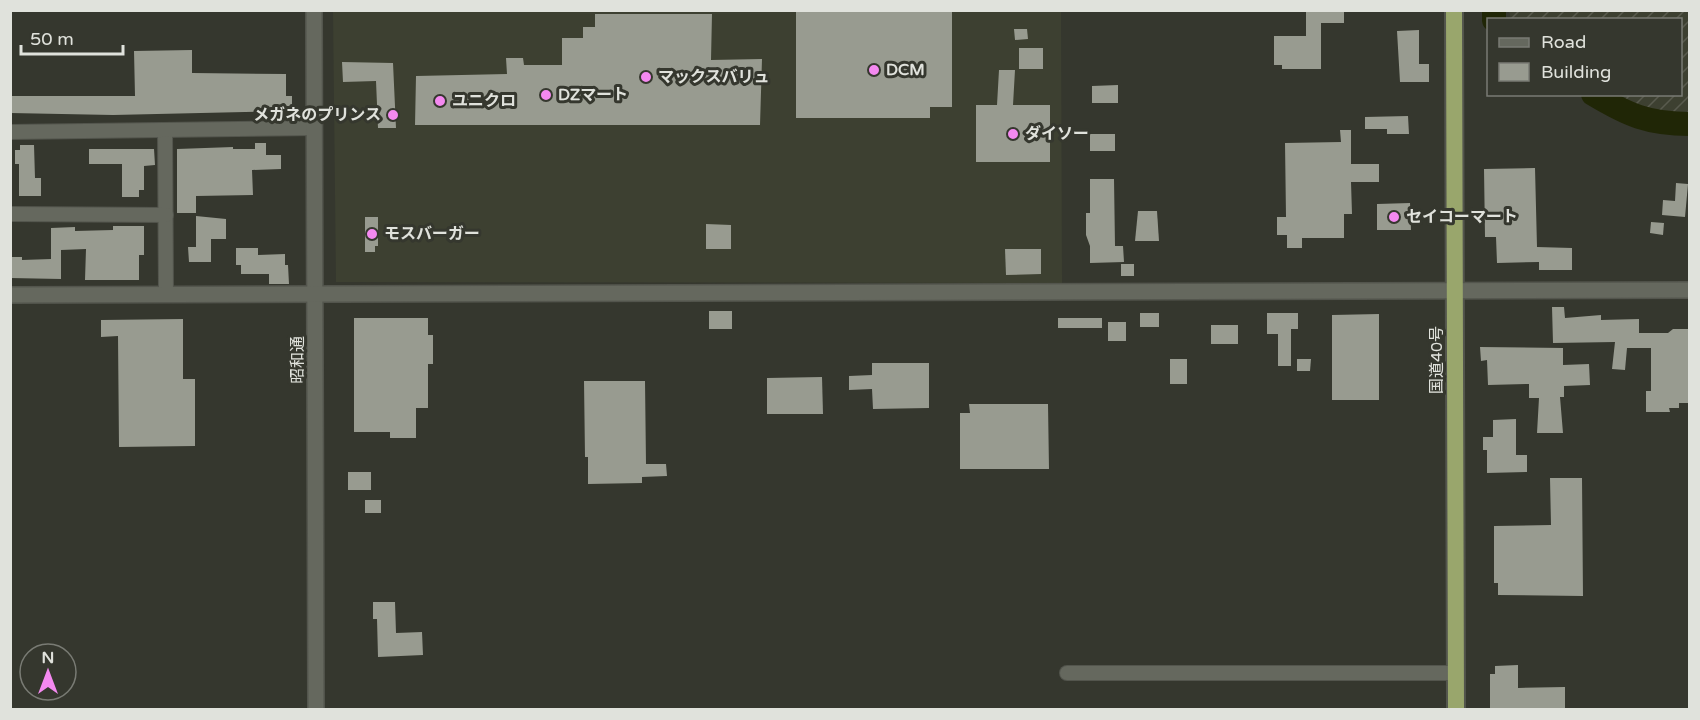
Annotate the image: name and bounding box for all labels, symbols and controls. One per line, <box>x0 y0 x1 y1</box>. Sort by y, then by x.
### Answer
scale bar <box>21 18 123 56</box>
legend <box>1487 18 1682 96</box>
text: 50 m <box>30 28 74 50</box>
text: Road <box>1541 31 1586 53</box>
place label: DCM <box>886 60 925 80</box>
text: Building <box>1541 61 1611 83</box>
marker: DCM <box>867 63 881 77</box>
place label: マックスバリュ <box>658 67 770 87</box>
marker: マックスバリュ <box>639 70 653 84</box>
place label: DZマート <box>558 85 628 105</box>
marker: DZマート <box>539 88 553 102</box>
place label: ユニクロ <box>452 91 516 111</box>
marker: ユニクロ <box>433 94 447 108</box>
place label: メガネのプリンス <box>253 105 381 125</box>
marker: メガネのプリンス <box>386 108 400 122</box>
place label: ダイソー <box>1025 124 1089 144</box>
marker: ダイソー <box>1006 127 1020 141</box>
place label: セイコーマート <box>1406 207 1518 227</box>
marker: セイコーマート <box>1387 210 1401 224</box>
place label: モスバーガー <box>384 224 480 244</box>
marker: モスバーガー <box>365 227 379 241</box>
street label: 国道40号 <box>1427 326 1447 394</box>
street label: 昭和通 <box>288 336 308 384</box>
north arrow <box>18 642 78 702</box>
text: N <box>42 648 54 668</box>

